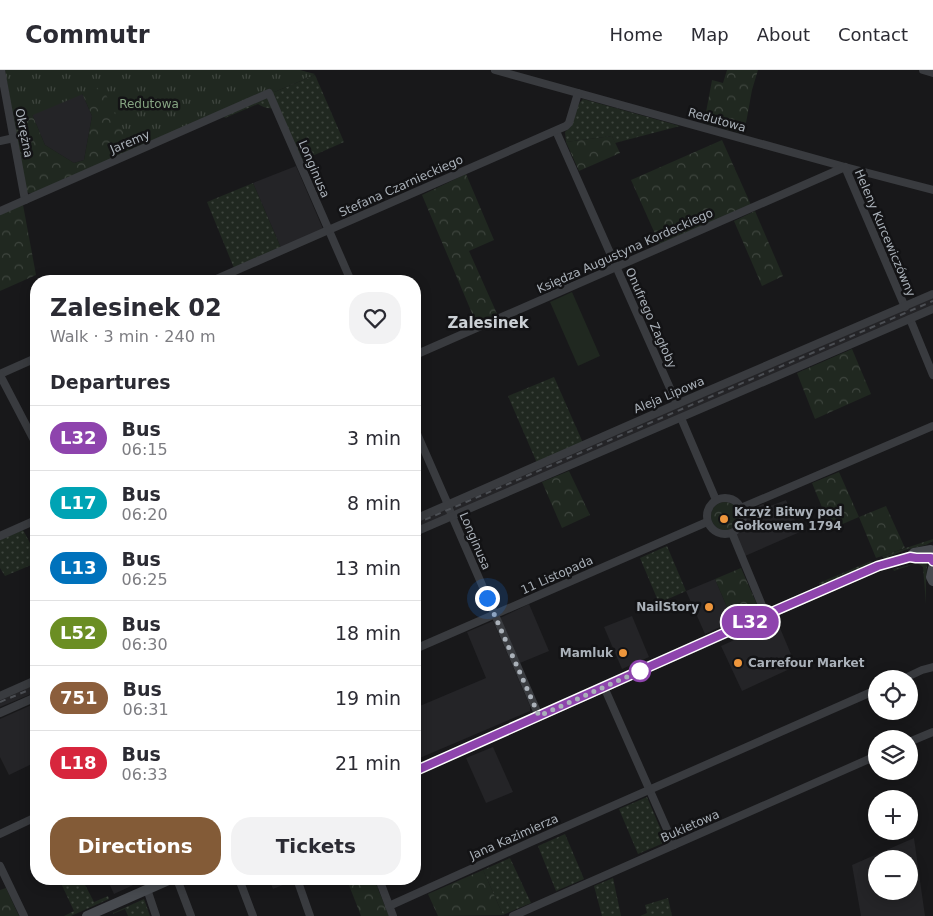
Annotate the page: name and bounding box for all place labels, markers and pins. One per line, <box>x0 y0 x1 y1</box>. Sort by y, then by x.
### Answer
place label: Krzyż Bitwy pod Gołkowem 1794 <box>734 505 843 533</box>
marker: Krzyż Bitwy pod Gołkowem 1794 <box>718 513 730 525</box>
place label: NailStory <box>636 600 699 614</box>
marker: NailStory <box>703 601 715 613</box>
place label: Mamluk <box>560 646 614 660</box>
marker: Mamluk <box>617 647 629 659</box>
place label: Carrefour Market <box>748 656 865 670</box>
marker: Carrefour Market <box>732 657 744 669</box>
unlabelled marker <box>629 660 651 682</box>

